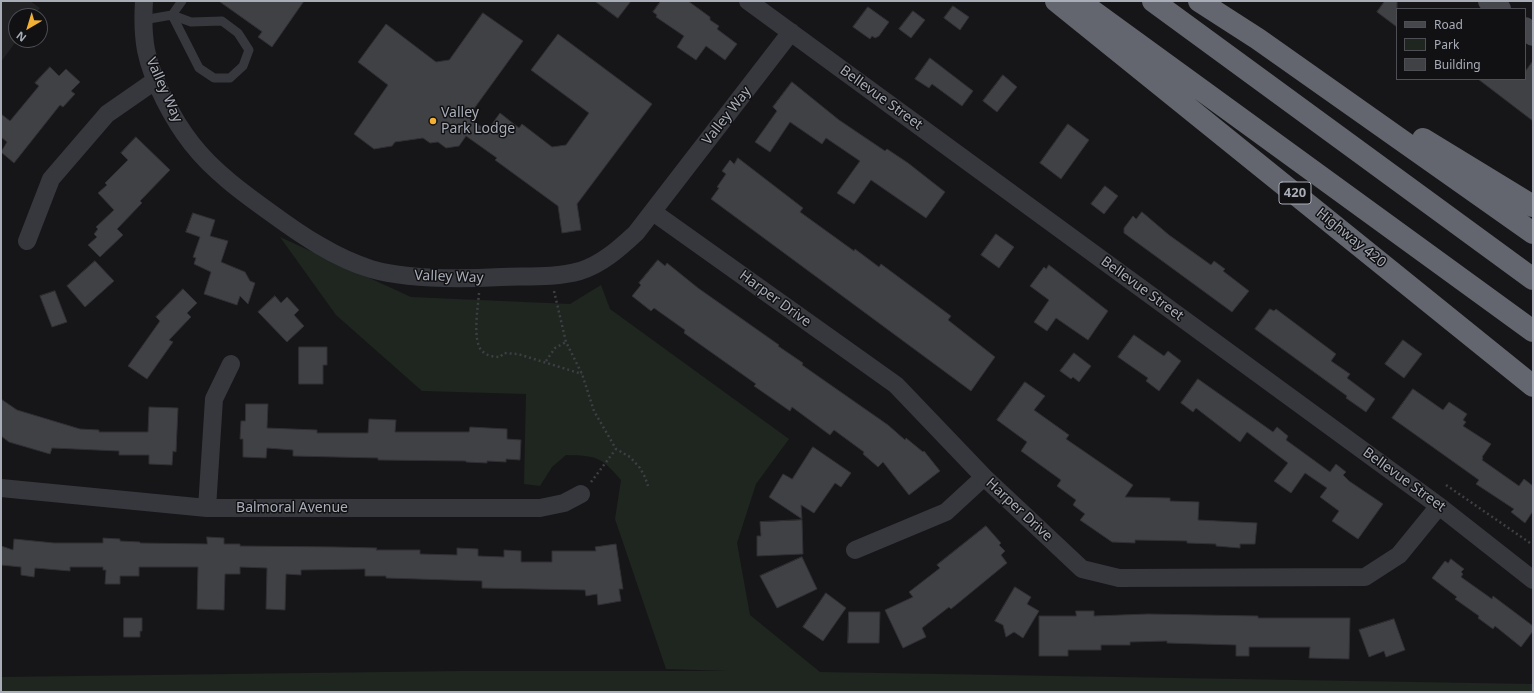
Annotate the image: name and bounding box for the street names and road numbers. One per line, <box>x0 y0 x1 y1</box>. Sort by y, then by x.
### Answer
street label: Valley Way <box>142 55 186 125</box>
street label: Bellevue Street <box>836 62 926 134</box>
street label: Valley Way <box>699 84 755 148</box>
road number: 420 <box>1279 182 1311 204</box>
street label: Highway 420 <box>1313 205 1389 271</box>
street label: Bellevue Street <box>1097 253 1187 325</box>
street label: Valley Way <box>414 267 484 287</box>
street label: Harper Drive <box>736 267 814 331</box>
street label: Bellevue Street <box>1359 444 1449 516</box>
street label: Harper Drive <box>982 475 1056 545</box>
street label: Balmoral Avenue <box>236 500 348 516</box>

